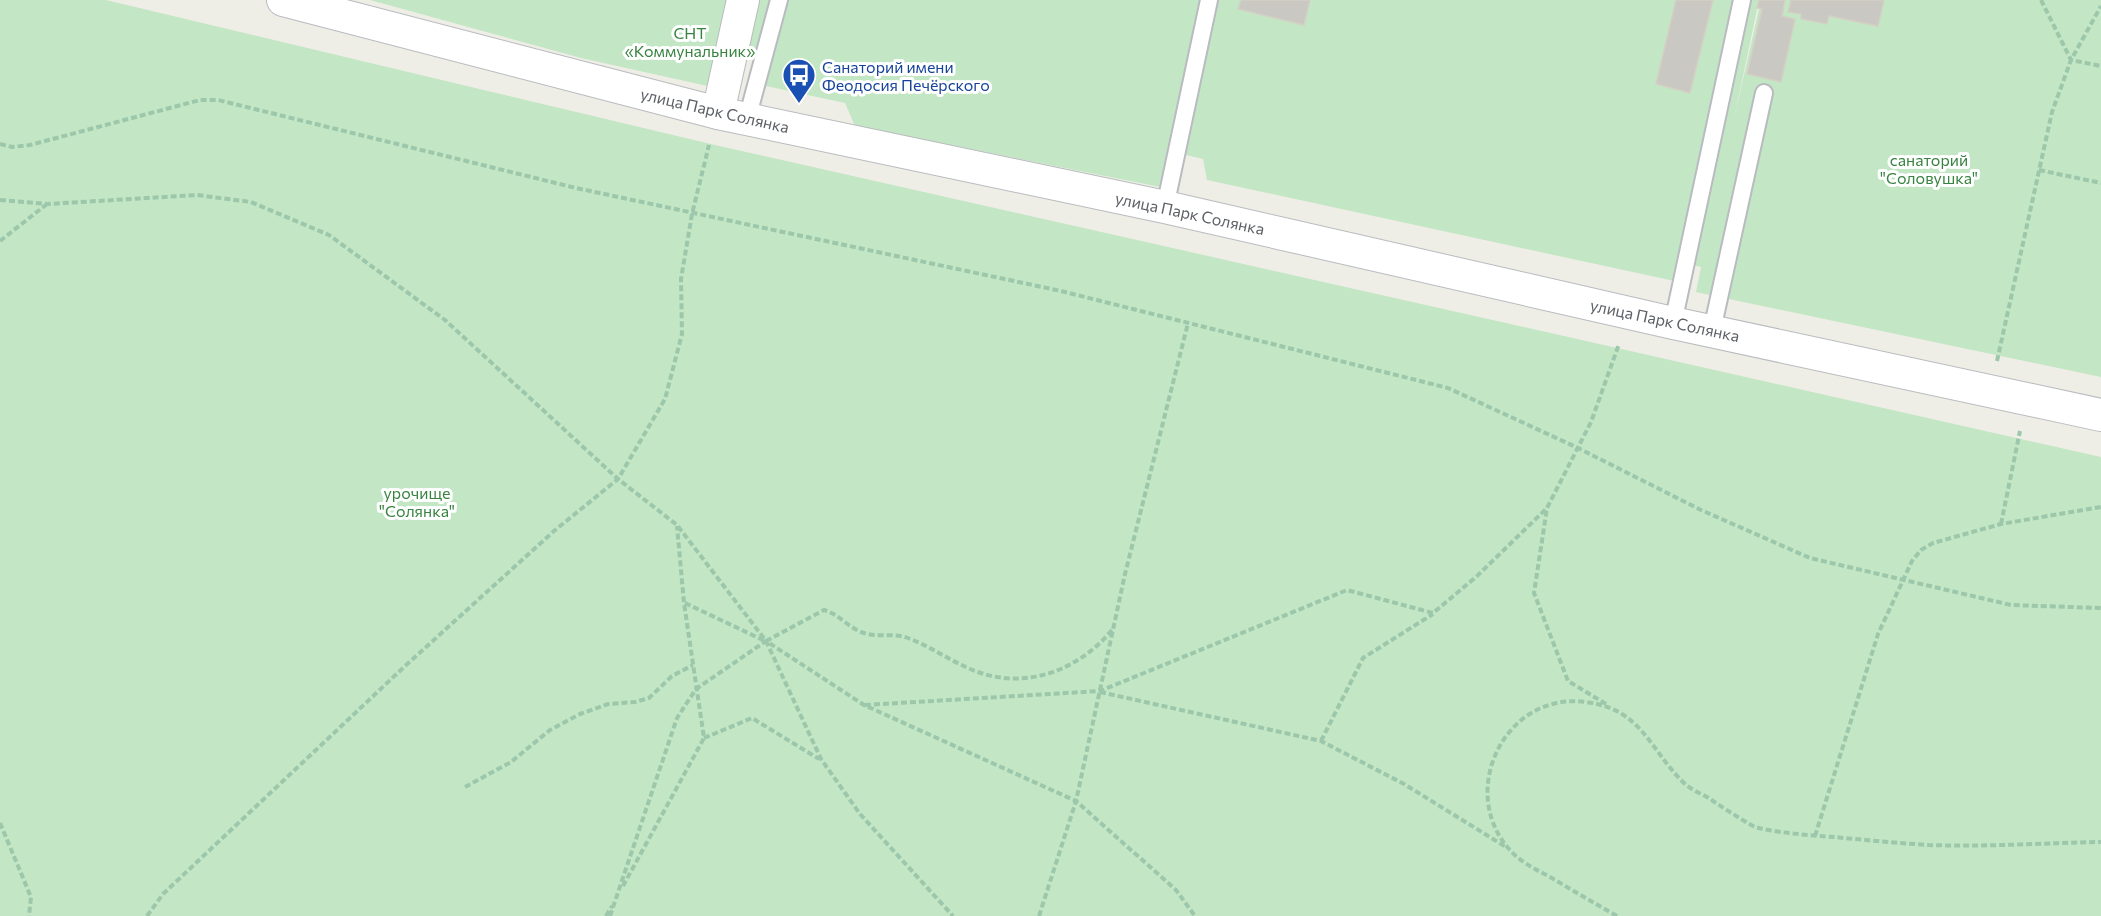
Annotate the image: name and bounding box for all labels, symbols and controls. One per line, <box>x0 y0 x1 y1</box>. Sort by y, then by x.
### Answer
park label: СНТ «Коммунальник» <box>625 23 755 60</box>
bus stop icon: Санаторий имени Феодосия Печёрского <box>781 57 817 104</box>
place label: Санаторий имени Феодосия Печёрского <box>822 57 990 94</box>
street label: улица Парк Солянка <box>639 84 791 136</box>
park label: cанаторий "Соловушка" <box>1880 150 1978 187</box>
street label: улица Парк Солянка <box>1114 188 1266 238</box>
street label: улица Парк Солянка <box>1589 295 1741 345</box>
park label: урочище "Солянка" <box>379 483 455 520</box>

